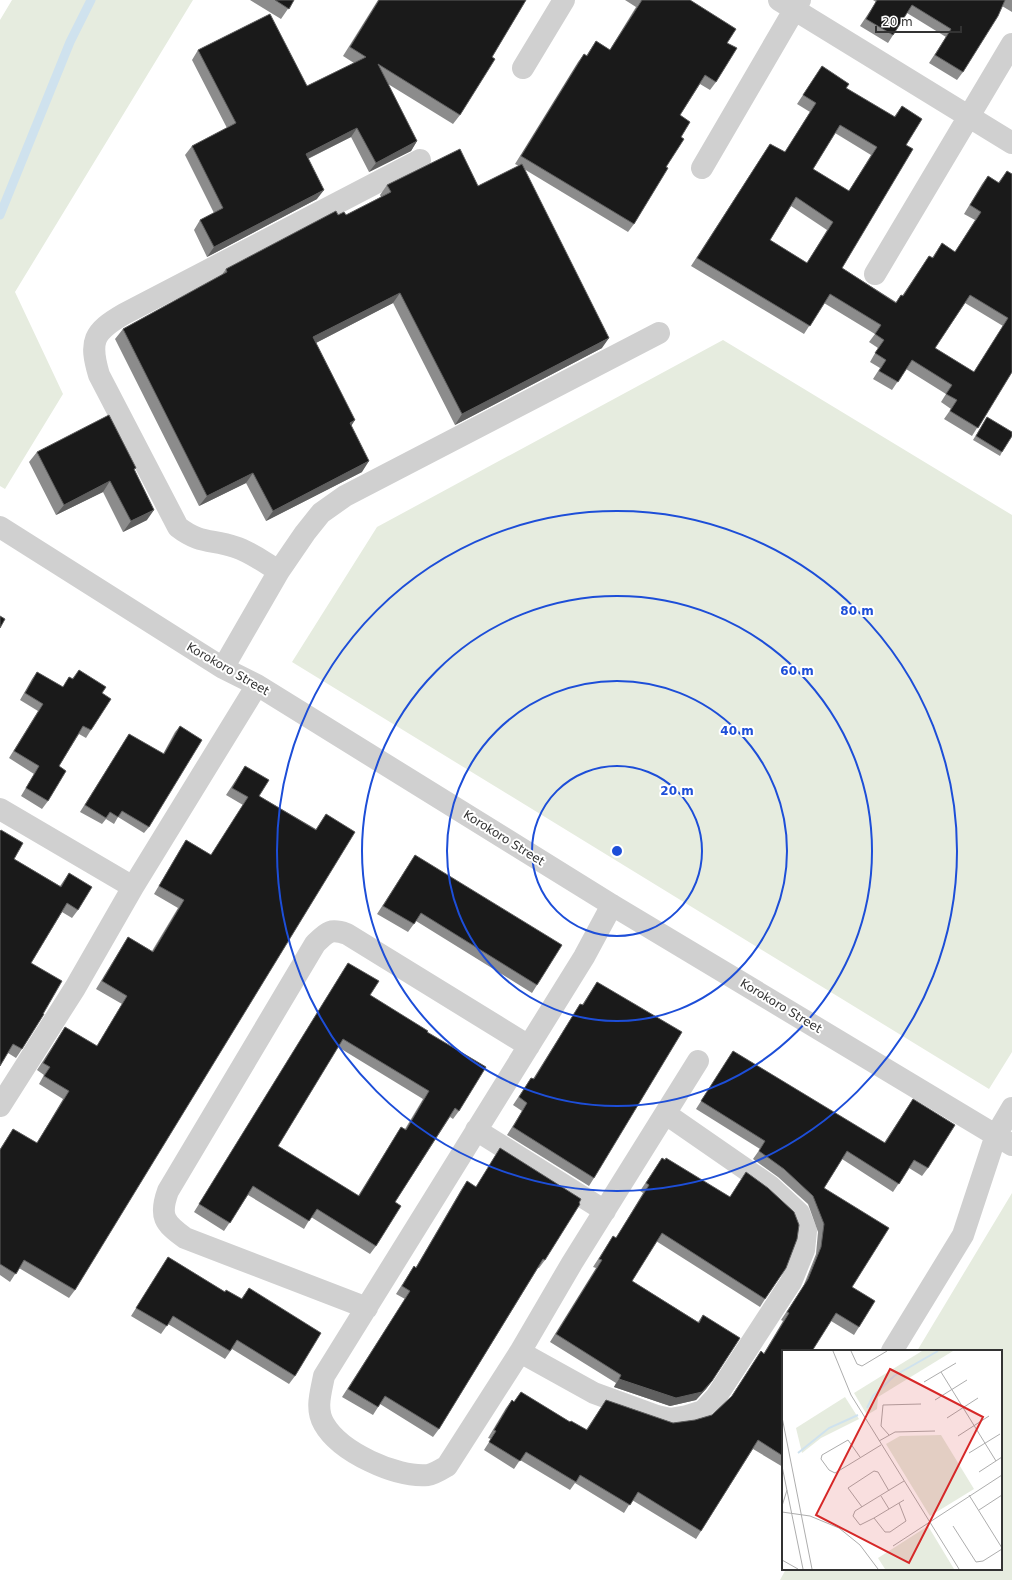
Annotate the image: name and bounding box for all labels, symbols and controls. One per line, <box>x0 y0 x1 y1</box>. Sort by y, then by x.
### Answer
scale bar <box>876 8 961 34</box>
text: 20 m <box>882 15 913 29</box>
text: 80 m <box>840 604 874 618</box>
street label: Korokoro Street <box>184 640 272 698</box>
text: 60 m <box>780 664 814 678</box>
text: 40 m <box>720 724 754 738</box>
text: 20 m <box>660 784 694 798</box>
street label: Korokoro Street <box>461 807 547 869</box>
centre of rings <box>610 844 624 858</box>
street label: Korokoro Street <box>738 976 825 1036</box>
inset map <box>782 1350 1002 1570</box>

